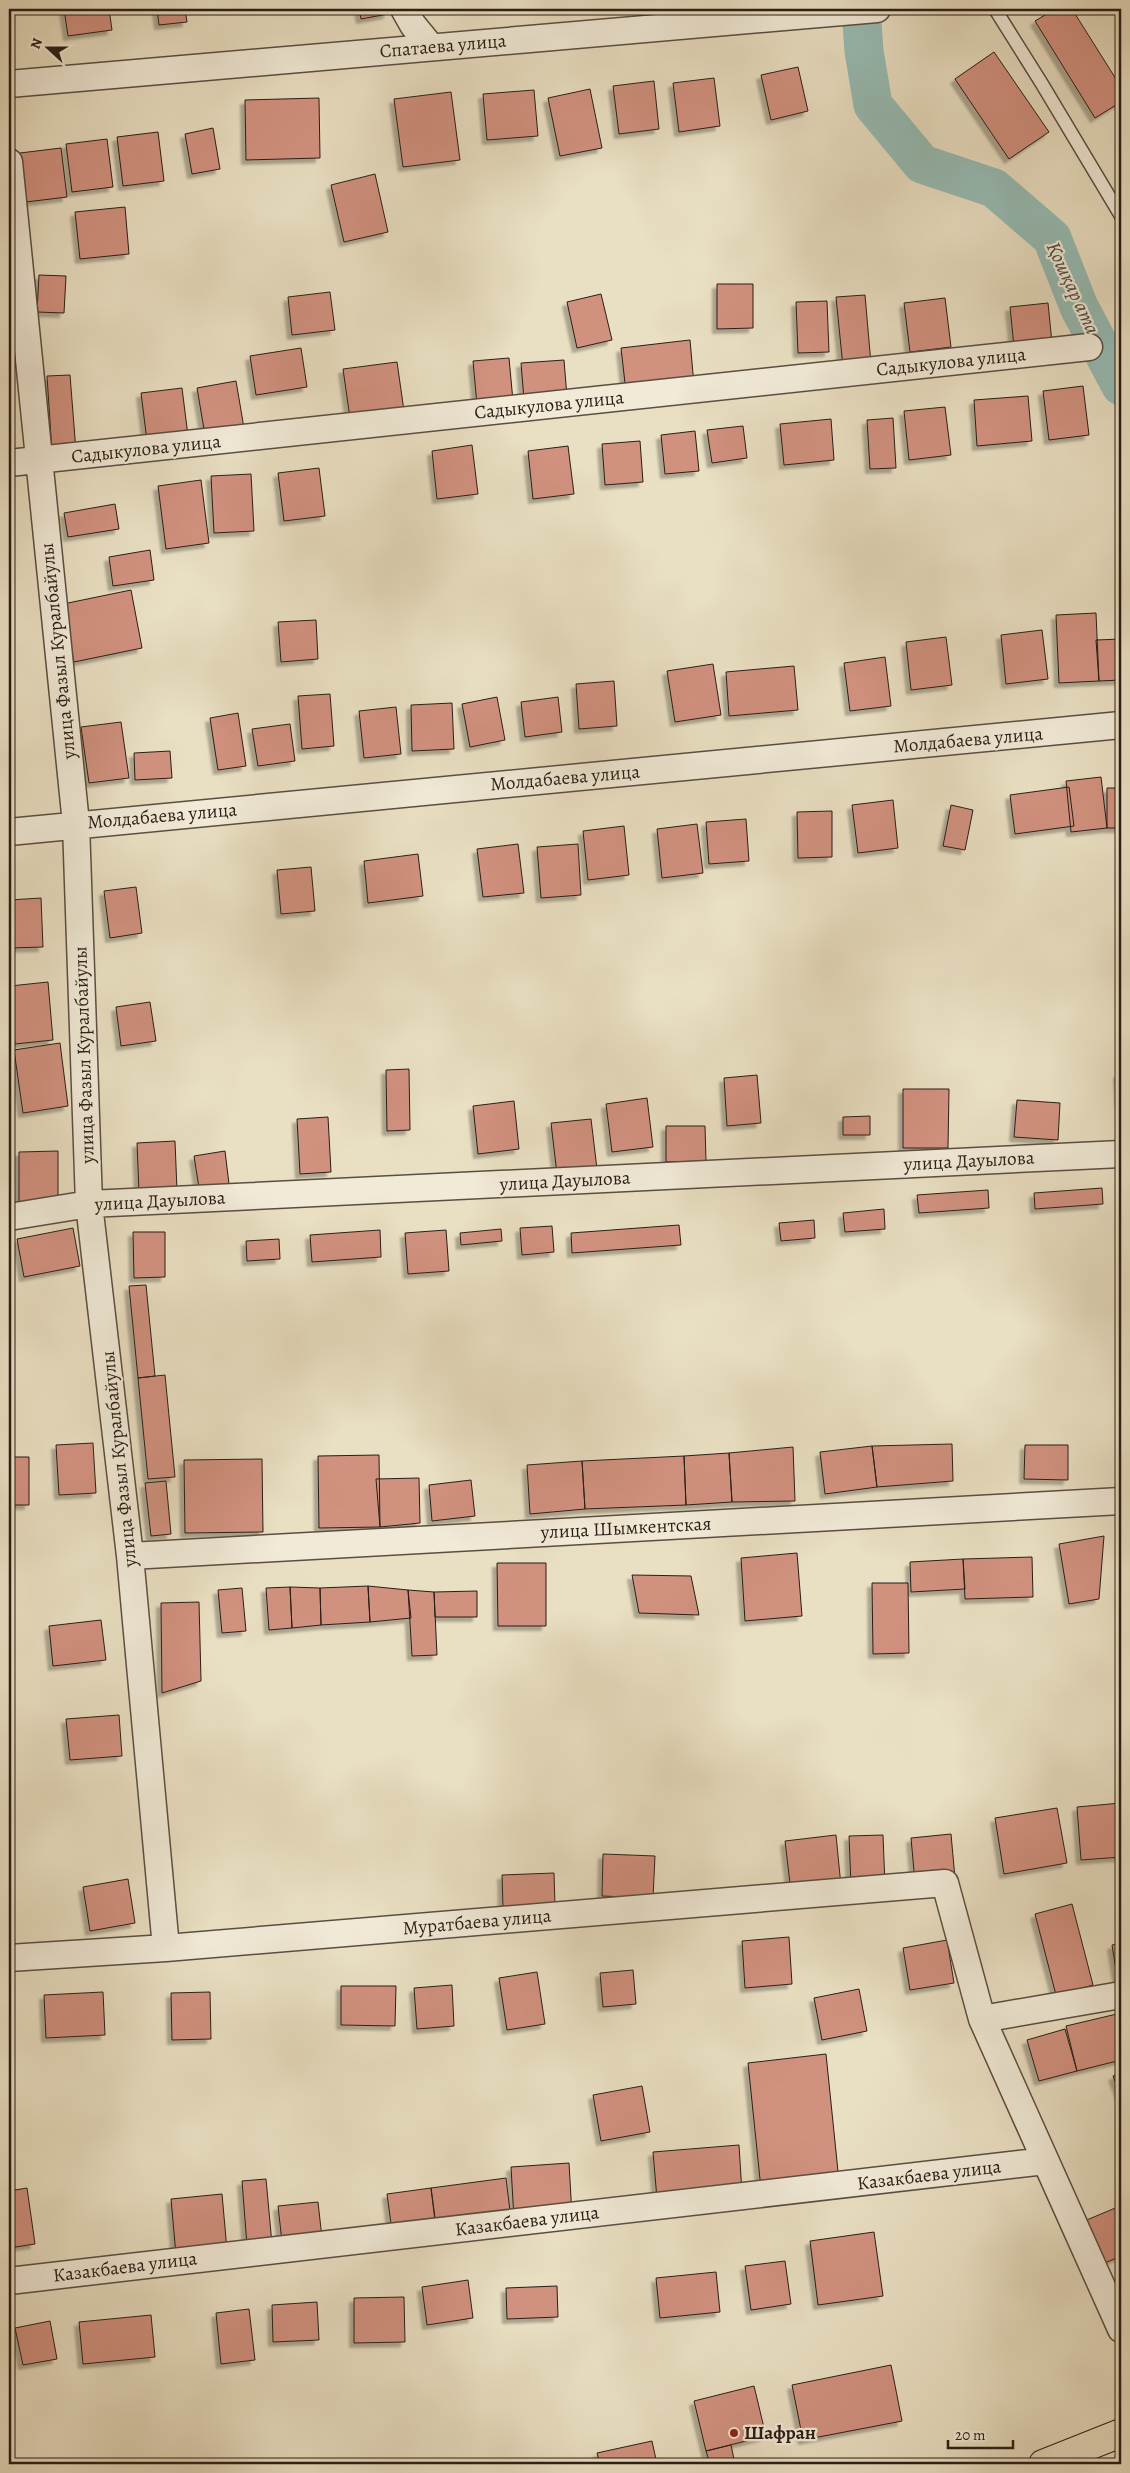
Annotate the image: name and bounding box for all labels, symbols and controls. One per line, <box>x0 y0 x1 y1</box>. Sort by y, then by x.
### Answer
north arrow <box>22 22 72 72</box>
street label: Спатаева улица <box>379 27 508 64</box>
text: N <box>26 35 47 52</box>
water label: Қошқар ата <box>1040 237 1106 339</box>
street label: Садыкулова улица <box>875 341 1027 383</box>
street label: Садыкулова улица <box>473 384 625 426</box>
street label: Садыкулова улица <box>70 428 222 470</box>
street label: улица Фазыл Куралбайулы <box>34 542 82 761</box>
street label: Молдабаева улица <box>892 720 1044 760</box>
street label: Молдабаева улица <box>489 758 641 798</box>
street label: Молдабаева улица <box>86 796 238 836</box>
street label: улица Фазыл Куралбайулы <box>67 946 101 1165</box>
street label: улица Дауылова <box>902 1145 1035 1177</box>
street label: улица Дауылова <box>498 1165 631 1197</box>
street label: улица Дауылова <box>93 1185 226 1217</box>
street label: улица Фазыл Куралбайулы <box>95 1350 143 1569</box>
street label: улица Шымкентская <box>539 1511 712 1546</box>
street label: Муратбаева улица <box>402 1903 553 1941</box>
street label: Казакбаева улица <box>855 2153 1003 2197</box>
street label: Казакбаева улица <box>453 2199 601 2243</box>
street label: Казакбаева улица <box>51 2245 199 2289</box>
scale bar <box>948 2418 1012 2450</box>
place label: Шафран <box>744 2420 816 2446</box>
text: 20 m <box>955 2425 986 2445</box>
marker: Шафран <box>728 2427 740 2439</box>

